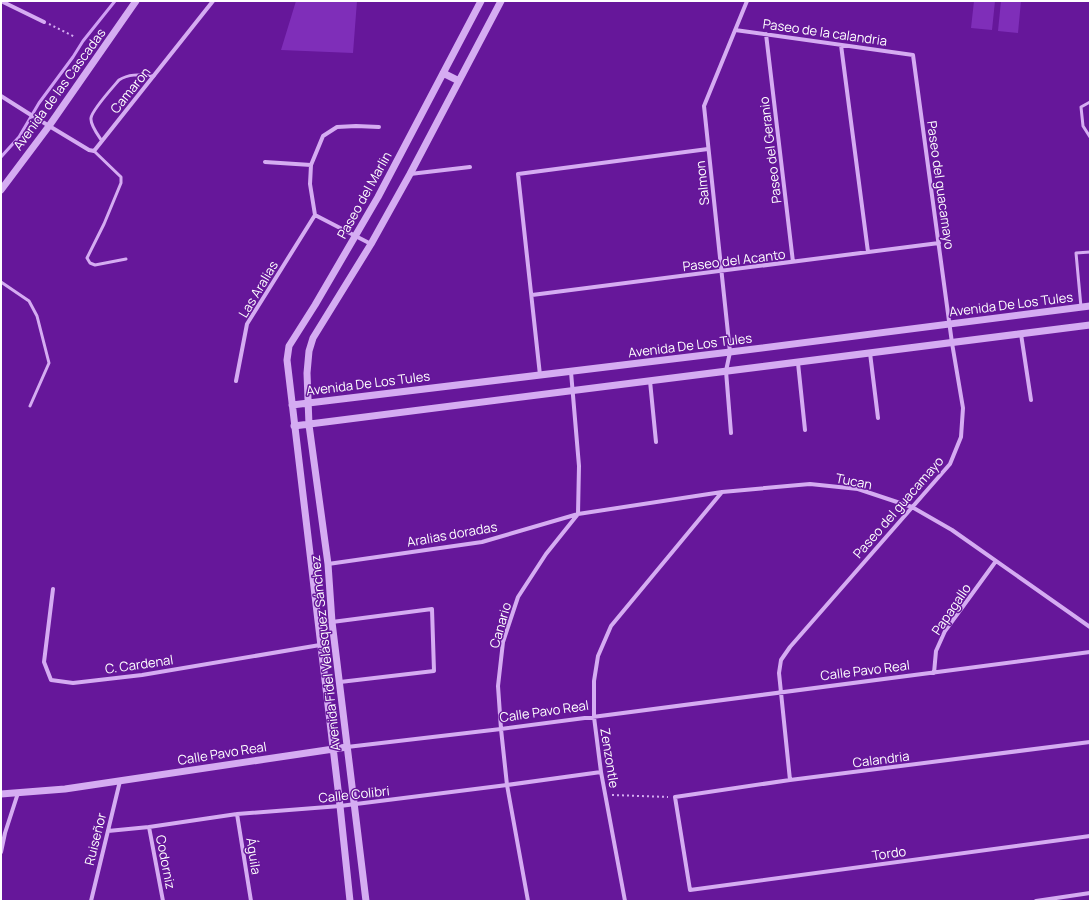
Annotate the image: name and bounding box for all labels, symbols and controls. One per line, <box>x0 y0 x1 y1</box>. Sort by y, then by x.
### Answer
street label: Paseo de la calandria <box>762 14 888 50</box>
street label: Avenida de las Cascadas <box>9 24 110 154</box>
street label: Camaron <box>106 63 154 117</box>
street label: Paseo del Geranio <box>754 95 785 204</box>
street label: Paseo del guacamayo <box>923 120 959 251</box>
street label: Paseo del Marlin <box>333 148 395 242</box>
street label: Salmon <box>691 160 713 206</box>
street label: Paseo del Acanto <box>682 245 787 275</box>
street label: Las Aralias <box>234 257 282 321</box>
street label: Avenida De Los Tules <box>948 287 1074 321</box>
street label: Avenida De Los Tules <box>627 328 753 362</box>
street label: Avenida De Los Tules <box>305 366 431 400</box>
street label: Paseo del guacamayo <box>849 452 947 562</box>
street label: Tucan <box>834 469 874 493</box>
street label: Aralias doradas <box>405 517 499 551</box>
street label: Avenida Fidel Velásquez Sánchez <box>306 554 344 752</box>
street label: Papagallo <box>927 580 975 638</box>
street label: Canario <box>485 600 515 650</box>
street label: C. Cardenal <box>104 650 174 678</box>
street label: Calle Pavo Real <box>819 656 911 684</box>
street label: Calle Pavo Real <box>498 696 590 726</box>
street label: Zenzontle <box>596 727 624 790</box>
street label: Calle Pavo Real <box>176 737 268 769</box>
street label: Calandria <box>852 747 910 771</box>
street label: Calle Colibri <box>318 781 390 807</box>
street label: Ruiseñor <box>80 811 110 867</box>
street label: Codorniz <box>152 833 180 891</box>
street label: Águila <box>242 836 266 876</box>
street label: Tordo <box>871 842 908 864</box>

